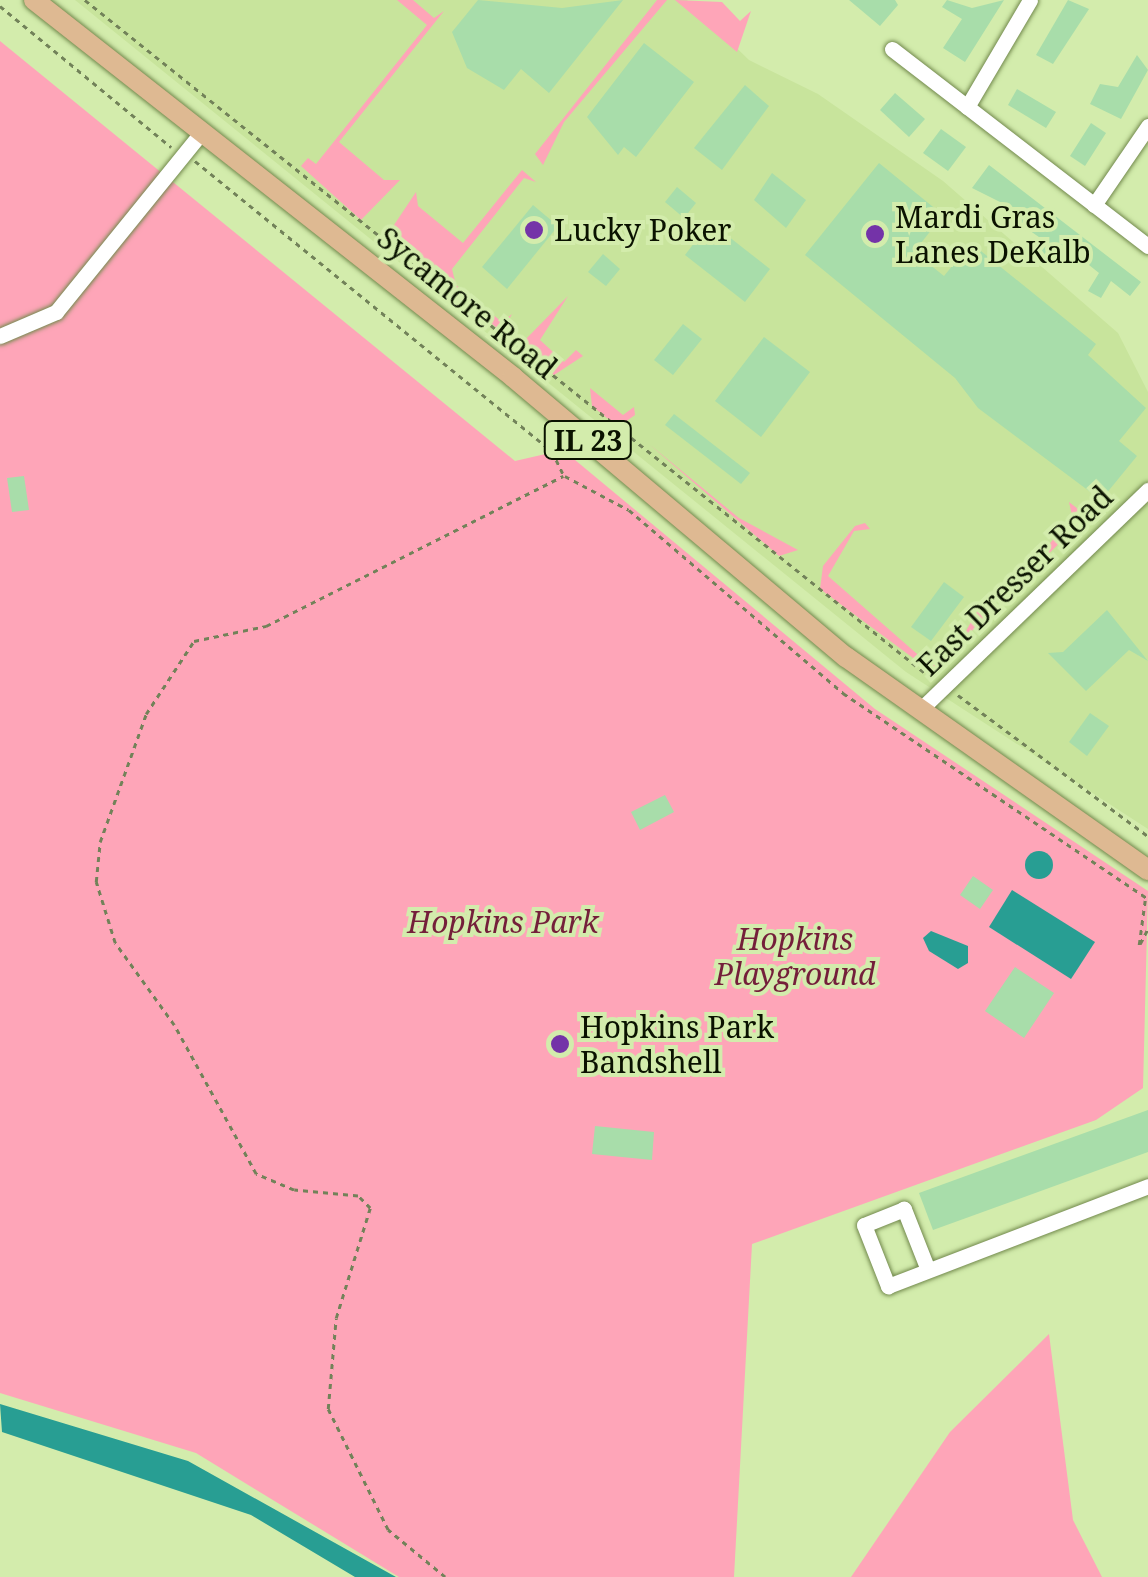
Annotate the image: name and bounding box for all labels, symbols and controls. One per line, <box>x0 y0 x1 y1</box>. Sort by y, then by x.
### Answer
place label: Mardi Gras Lanes DeKalb <box>895 199 1091 270</box>
place label: Lucky Poker <box>554 212 731 248</box>
marker: Lucky Poker <box>523 219 545 241</box>
street label: Sycamore Road <box>370 220 564 386</box>
marker: Mardi Gras Lanes DeKalb <box>864 223 886 245</box>
road number: IL 23 <box>543 417 633 463</box>
street label: East Dresser Road <box>910 479 1120 683</box>
park label: Hopkins Park <box>407 904 599 940</box>
park label: Hopkins Playground <box>715 921 875 992</box>
place label: Hopkins Park Bandshell <box>580 1009 774 1080</box>
marker: Hopkins Park Bandshell <box>549 1033 571 1055</box>

